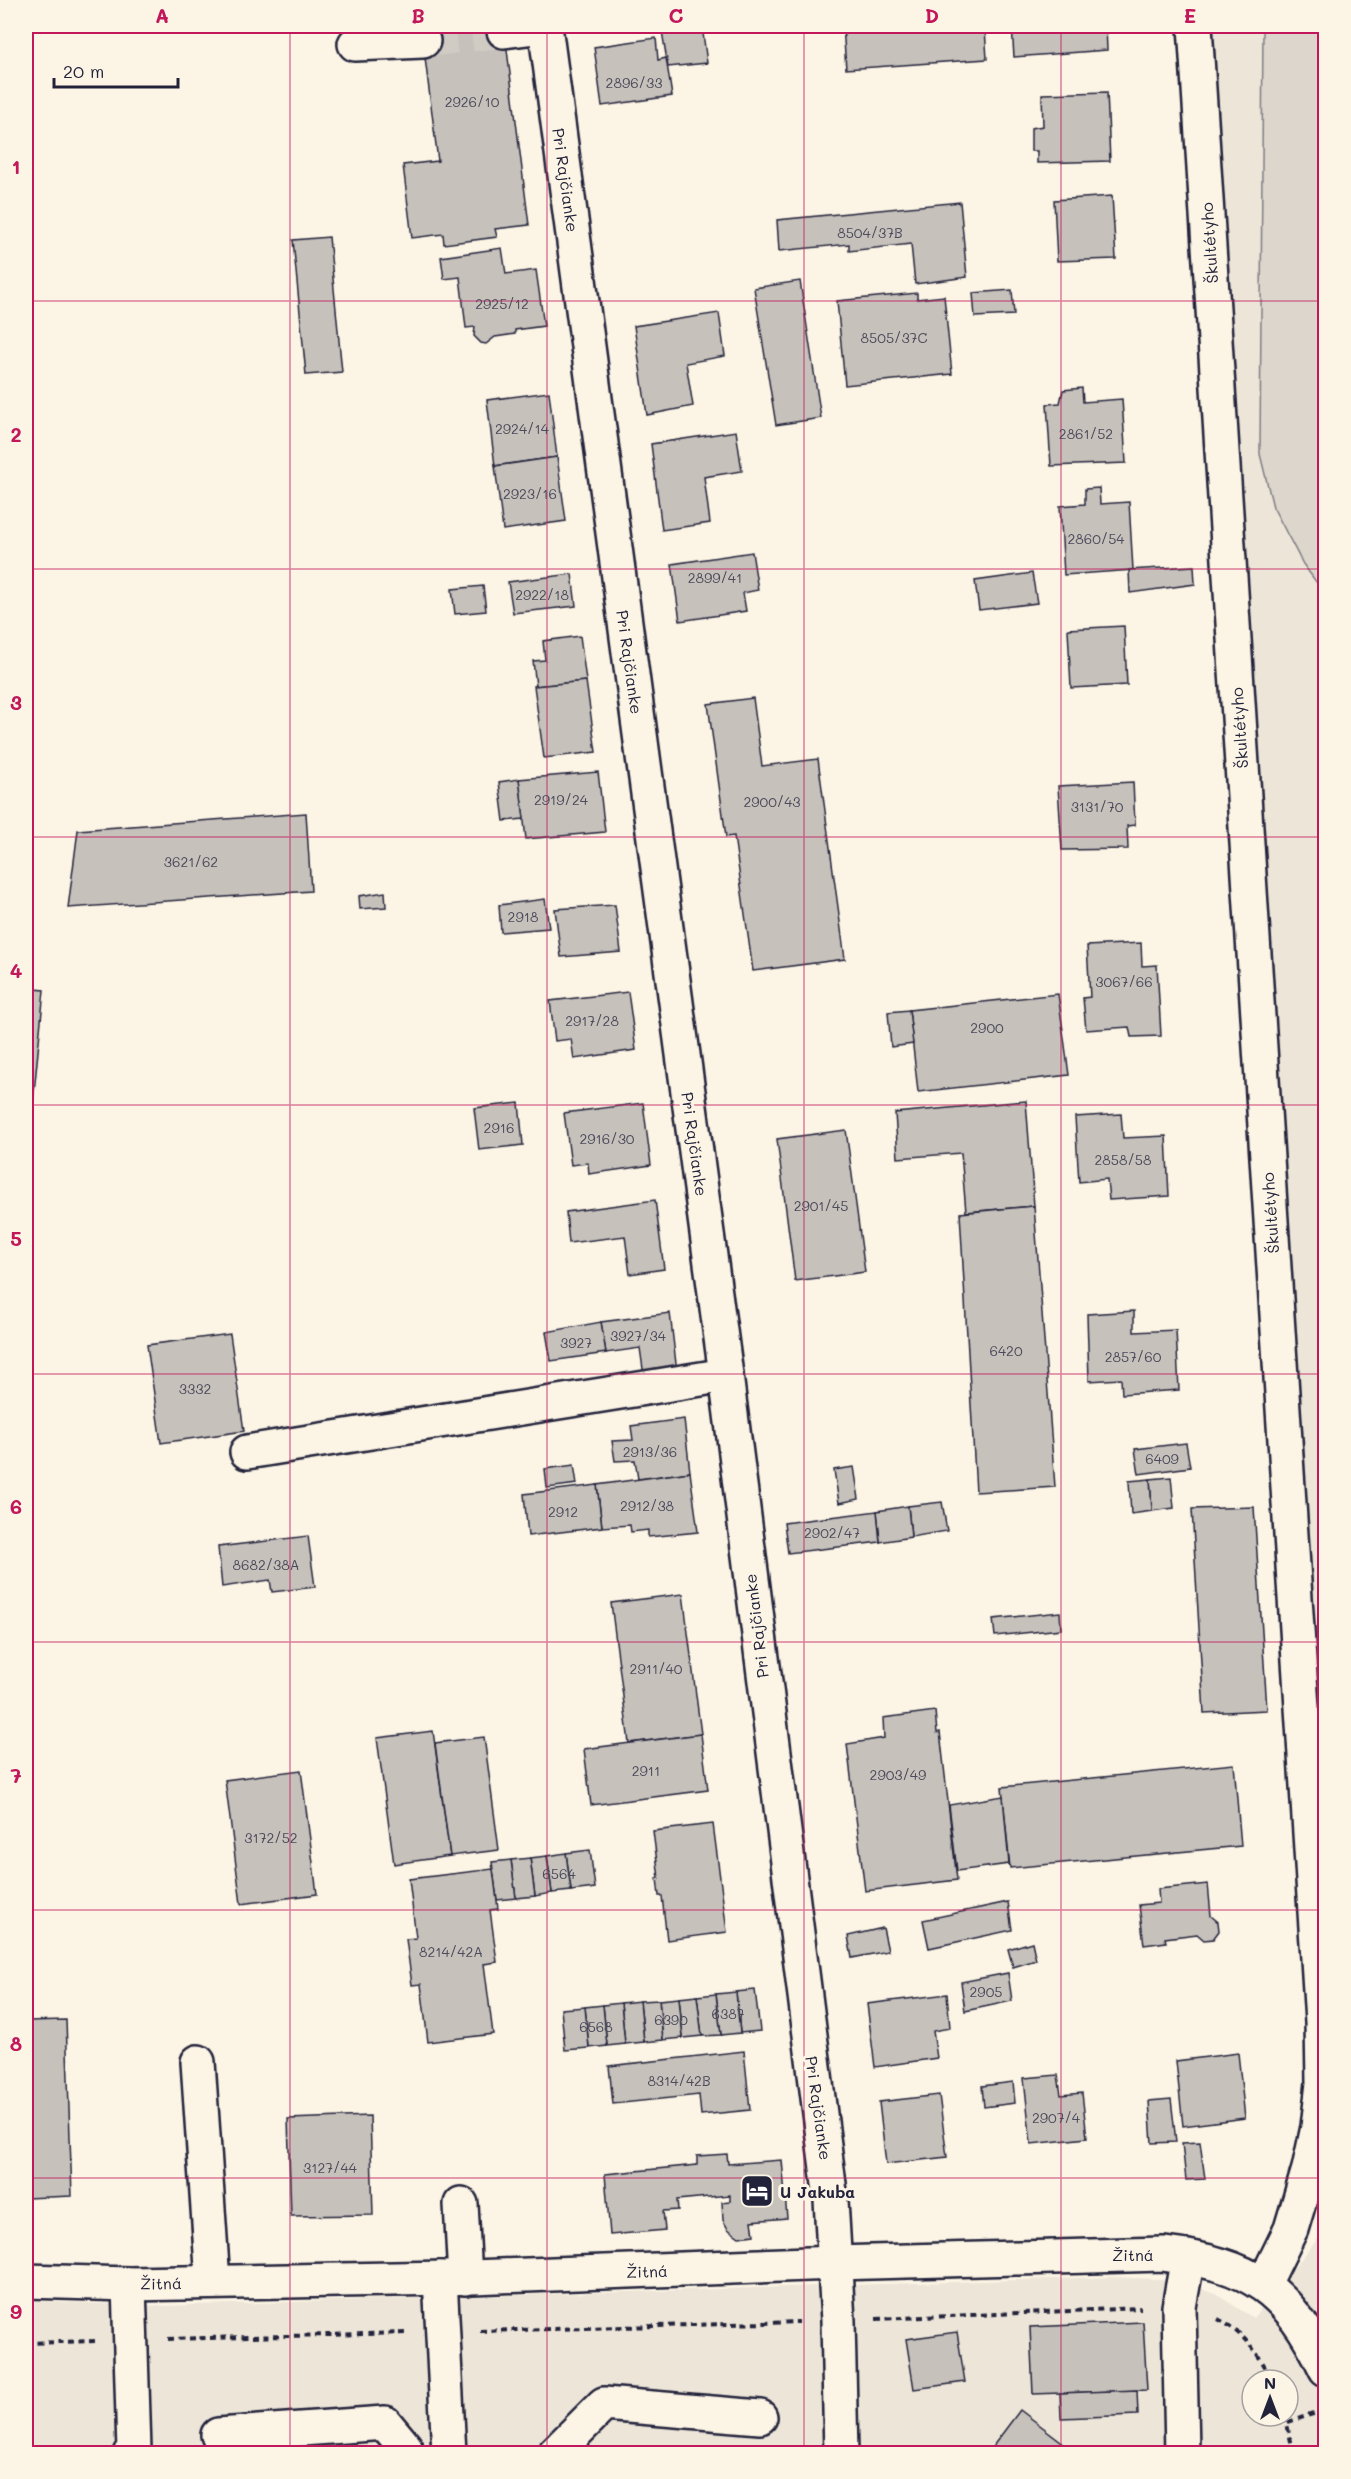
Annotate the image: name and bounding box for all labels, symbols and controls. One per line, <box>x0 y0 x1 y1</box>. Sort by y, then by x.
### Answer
text: A <box>155 2 169 28</box>
text: B <box>411 2 425 28</box>
text: C <box>669 2 684 28</box>
text: D <box>925 2 939 28</box>
text: E <box>1184 2 1196 28</box>
scale bar <box>54 51 178 89</box>
text: 20 m <box>63 59 104 83</box>
house number: 2896/33 <box>606 73 662 92</box>
house number: 2926/10 <box>445 92 500 111</box>
street label: Pri Rajčianke <box>548 127 584 233</box>
text: 1 <box>12 153 20 179</box>
street label: Škultétyho <box>1196 202 1222 284</box>
house number: 8504/37B <box>837 223 903 242</box>
house number: 2925/12 <box>475 294 529 313</box>
house number: 8505/37C <box>861 328 927 347</box>
house number: 2924/14 <box>495 419 550 438</box>
text: 2 <box>10 421 22 447</box>
house number: 2861/52 <box>1059 424 1113 443</box>
house number: 2923/16 <box>503 484 557 503</box>
house number: 2860/54 <box>1067 529 1125 548</box>
house number: 2899/41 <box>688 568 742 587</box>
house number: 2922/18 <box>515 585 569 604</box>
street label: Pri Rajčianke <box>612 609 648 715</box>
street label: Škultétyho <box>1226 687 1252 769</box>
text: 3 <box>10 689 22 715</box>
house number: 2919/24 <box>534 790 589 809</box>
house number: 2900/43 <box>743 792 801 811</box>
house number: 3131/70 <box>1071 797 1124 816</box>
house number: 3621/62 <box>164 852 218 871</box>
house number: 2918 <box>508 907 538 926</box>
text: 4 <box>10 957 23 983</box>
house number: 3067/66 <box>1095 972 1153 991</box>
house number: 2917/28 <box>565 1011 619 1030</box>
house number: 2900 <box>970 1018 1004 1037</box>
street label: Pri Rajčianke <box>677 1091 713 1197</box>
house number: 2916 <box>484 1118 514 1137</box>
house number: 2916/30 <box>580 1129 635 1148</box>
house number: 2858/58 <box>1095 1150 1151 1169</box>
street label: Škultétyho <box>1257 1172 1283 1254</box>
house number: 2901/45 <box>794 1196 848 1215</box>
text: 5 <box>10 1225 22 1251</box>
house number: 3927/34 <box>610 1326 667 1345</box>
house number: 3927 <box>560 1333 592 1352</box>
house number: 6420 <box>989 1341 1023 1360</box>
house number: 2857/60 <box>1105 1347 1162 1366</box>
house number: 3332 <box>179 1379 211 1398</box>
house number: 2913/36 <box>623 1442 677 1461</box>
house number: 6409 <box>1145 1449 1179 1468</box>
text: 6 <box>10 1493 22 1519</box>
house number: 2912/38 <box>620 1496 674 1515</box>
house number: 2912 <box>548 1502 578 1521</box>
house number: 2902/47 <box>804 1523 860 1542</box>
house number: 8682/38A <box>233 1555 299 1574</box>
street label: Pri Rajčianke <box>739 1573 773 1679</box>
house number: 2911/40 <box>630 1659 683 1678</box>
house number: 2911 <box>632 1761 660 1780</box>
text: 7 <box>10 1762 22 1788</box>
house number: 2903/49 <box>870 1765 926 1784</box>
house number: 3172/52 <box>244 1828 298 1847</box>
house number: 6564 <box>542 1864 576 1883</box>
house number: 8214/42A <box>419 1942 483 1961</box>
house number: 2905 <box>970 1982 1002 2001</box>
house number: 6387 <box>712 2004 745 2023</box>
house number: 6390 <box>654 2010 688 2029</box>
house number: 6568 <box>579 2017 613 2036</box>
text: 8 <box>10 2030 22 2056</box>
street label: Pri Rajčianke <box>801 2055 837 2161</box>
house number: 8314/42B <box>647 2071 711 2090</box>
house number: 2907/4 <box>1032 2108 1081 2127</box>
house number: 3127/44 <box>303 2158 358 2177</box>
hotel icon: U Jakuba <box>739 2173 775 2209</box>
place label: U Jakuba <box>780 2181 855 2202</box>
street label: Žitná <box>1112 2244 1154 2265</box>
street label: Žitná <box>626 2260 668 2282</box>
street label: Žitná <box>140 2272 182 2294</box>
text: 9 <box>10 2298 22 2324</box>
north arrow <box>1240 2368 1300 2428</box>
text: N <box>1264 2372 1276 2393</box>

